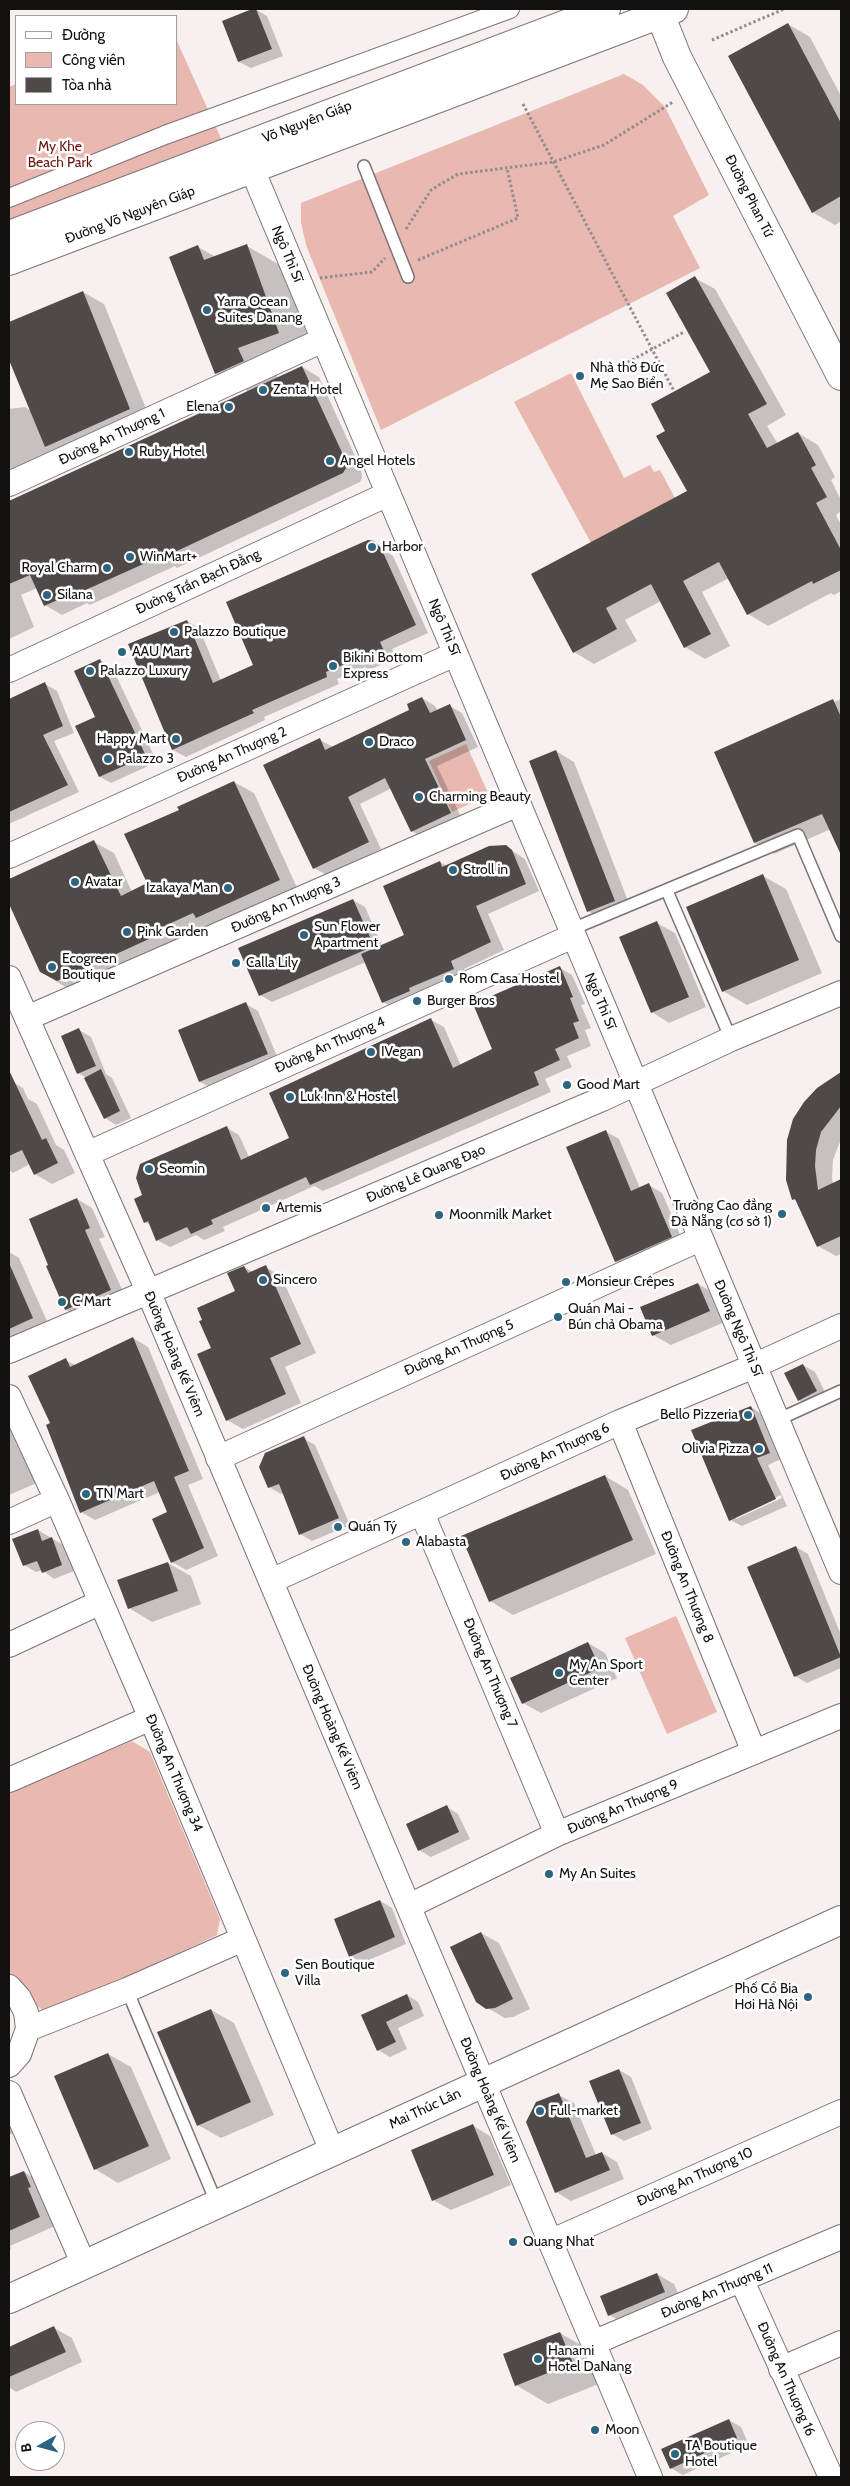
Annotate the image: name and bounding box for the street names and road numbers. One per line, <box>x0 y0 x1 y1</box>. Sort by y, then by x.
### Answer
street label: Võ Nguyên Giáp <box>260 97 354 147</box>
street label: Đường Phan Tứ <box>721 152 777 240</box>
street label: Đường Võ Nguyên Giáp <box>63 183 197 247</box>
street label: Ngô Thì Sĩ <box>268 223 306 285</box>
street label: Đường An Thượng 1 <box>56 405 168 469</box>
street label: Đường Trần Bạch Đằng <box>133 546 263 618</box>
street label: Ngô Thì Sĩ <box>425 596 463 658</box>
street label: Đường An Thượng 2 <box>175 723 289 787</box>
street label: Đường An Thượng 3 <box>229 873 343 937</box>
street label: Ngô Thì Sĩ <box>581 970 619 1032</box>
street label: Đường An Thượng 4 <box>272 1013 388 1077</box>
street label: Đường Lê Quang Đạo <box>364 1141 488 1207</box>
street label: Đường Ngô Thì Sĩ <box>710 1277 766 1379</box>
street label: Đường Hoàng Kế Viêm <box>140 1289 208 1419</box>
street label: Đường An Thượng 5 <box>402 1316 516 1380</box>
street label: Đường An Thượng 6 <box>498 1419 612 1485</box>
street label: Đường An Thượng 8 <box>657 1529 717 1645</box>
street label: Đường An Thượng 7 <box>459 1616 521 1730</box>
street label: Đường Hoàng Kế Viêm <box>298 1662 366 1792</box>
street label: Đường An Thượng 34 <box>142 1712 206 1834</box>
street label: Đường An Thượng 9 <box>565 1776 681 1838</box>
street label: Đường Hoàng Kế Viêm <box>456 2035 524 2165</box>
street label: Mai Thúc Lân <box>386 2085 464 2133</box>
street label: Đường An Thượng 10 <box>634 2144 756 2210</box>
street label: Đường An Thượng 11 <box>659 2260 775 2322</box>
street label: Đường An Thượng 16 <box>753 2319 819 2439</box>

